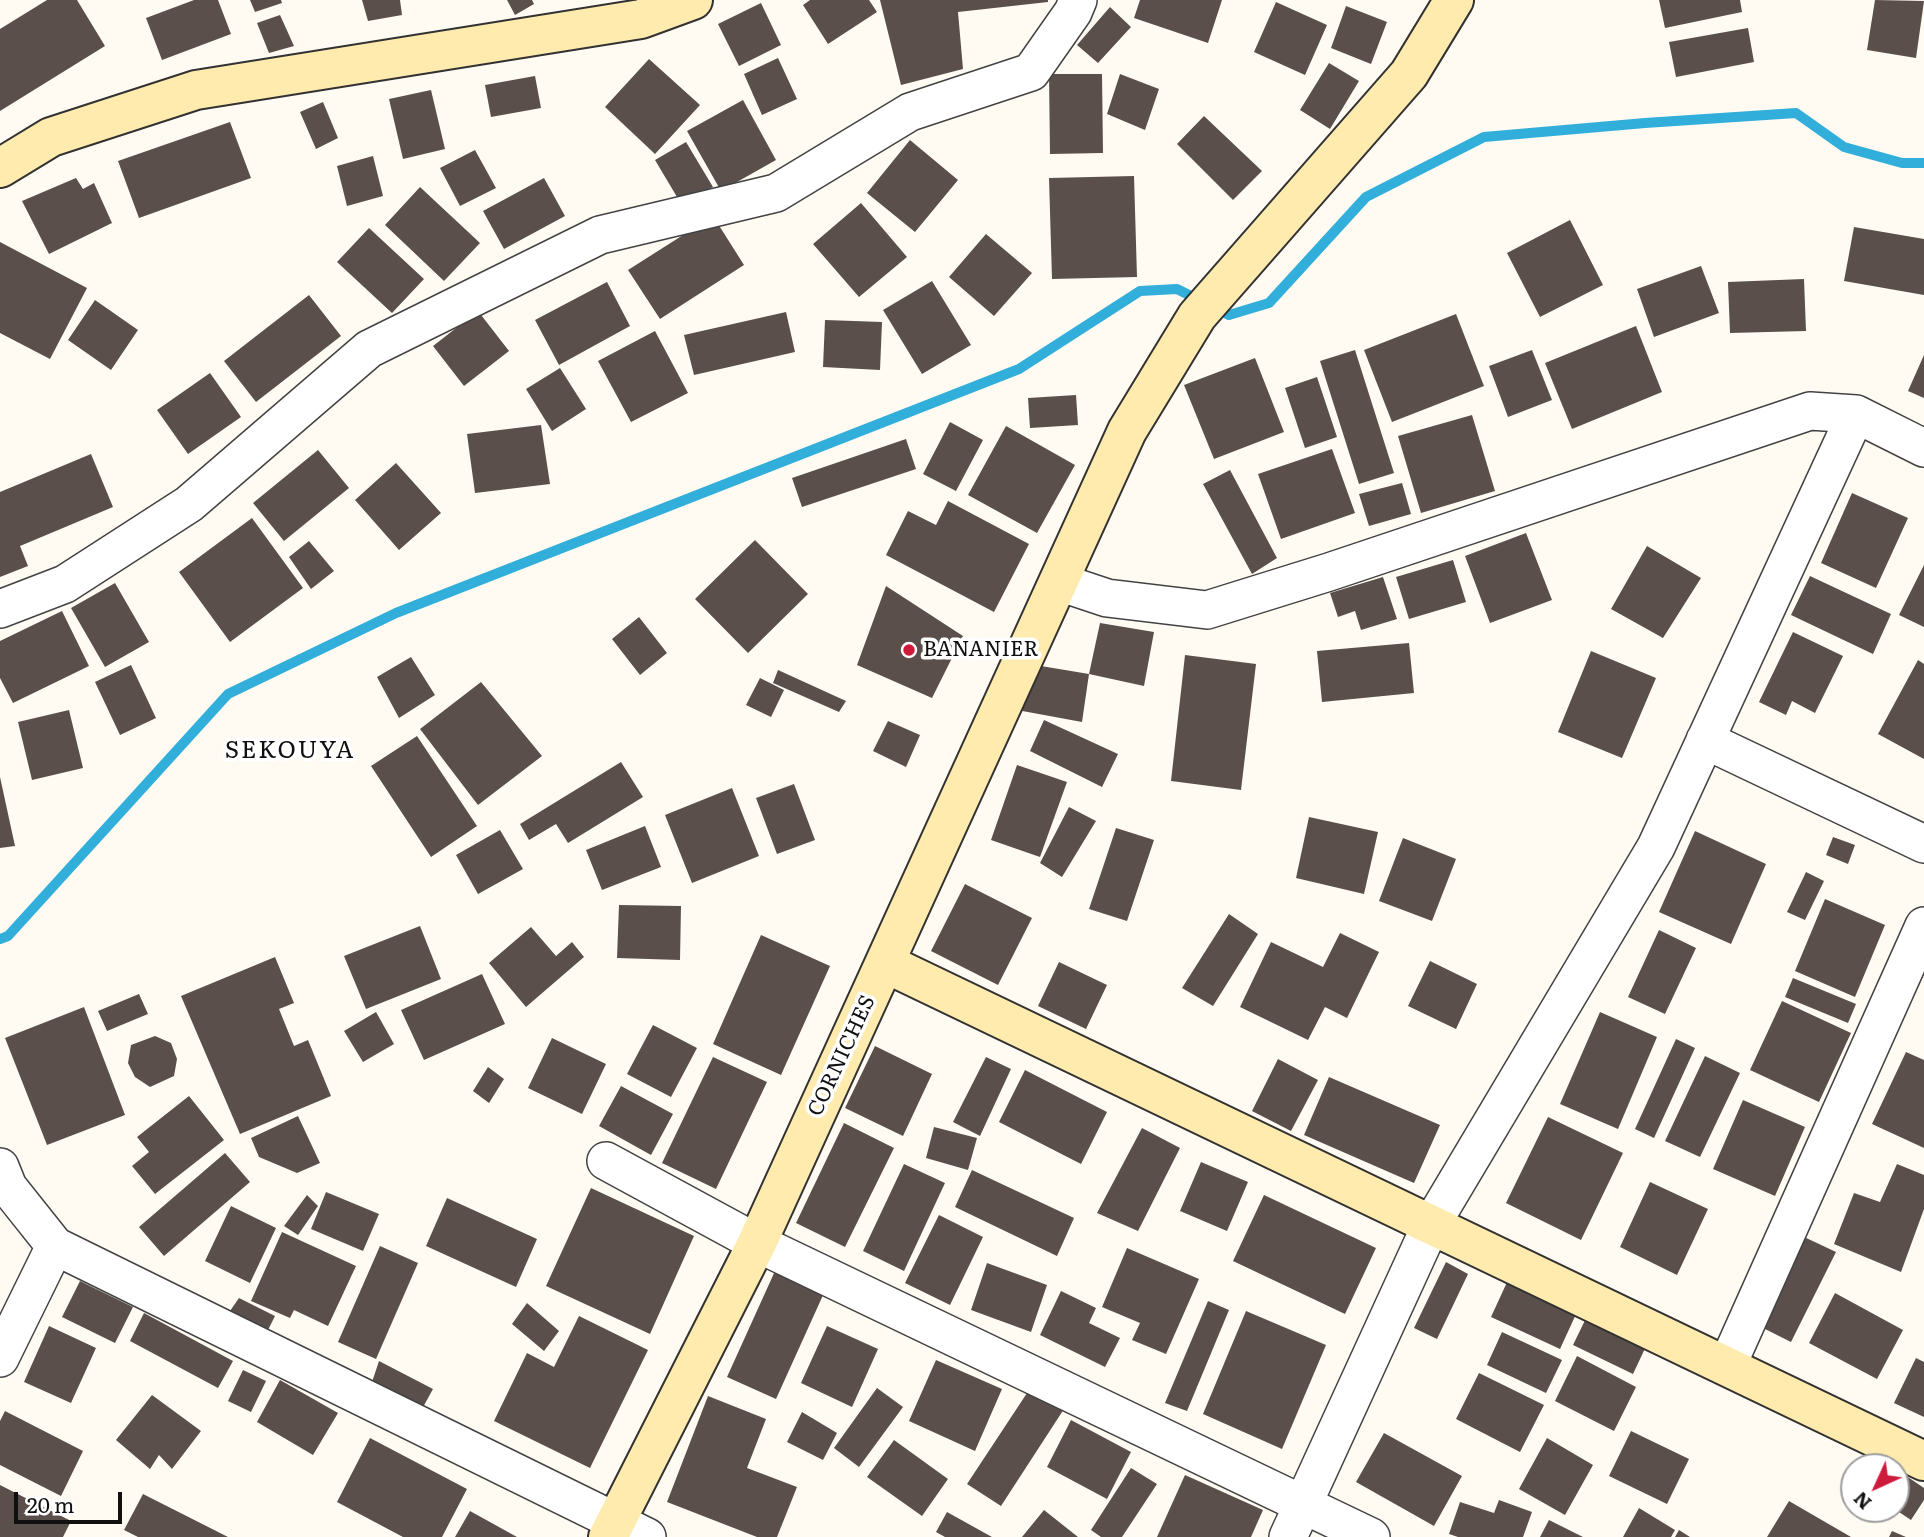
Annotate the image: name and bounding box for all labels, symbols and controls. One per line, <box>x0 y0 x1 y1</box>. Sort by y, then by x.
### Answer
place label: BANANIER <box>923 637 1039 663</box>
marker: BANANIER <box>901 642 917 658</box>
district label: SEKOUYA <box>226 737 354 765</box>
street label: CORNICHES <box>803 992 881 1120</box>
north arrow <box>1840 1453 1910 1523</box>
scale bar <box>18 1478 126 1522</box>
text: N <box>1846 1486 1877 1517</box>
text: 20 m <box>27 1488 74 1519</box>

